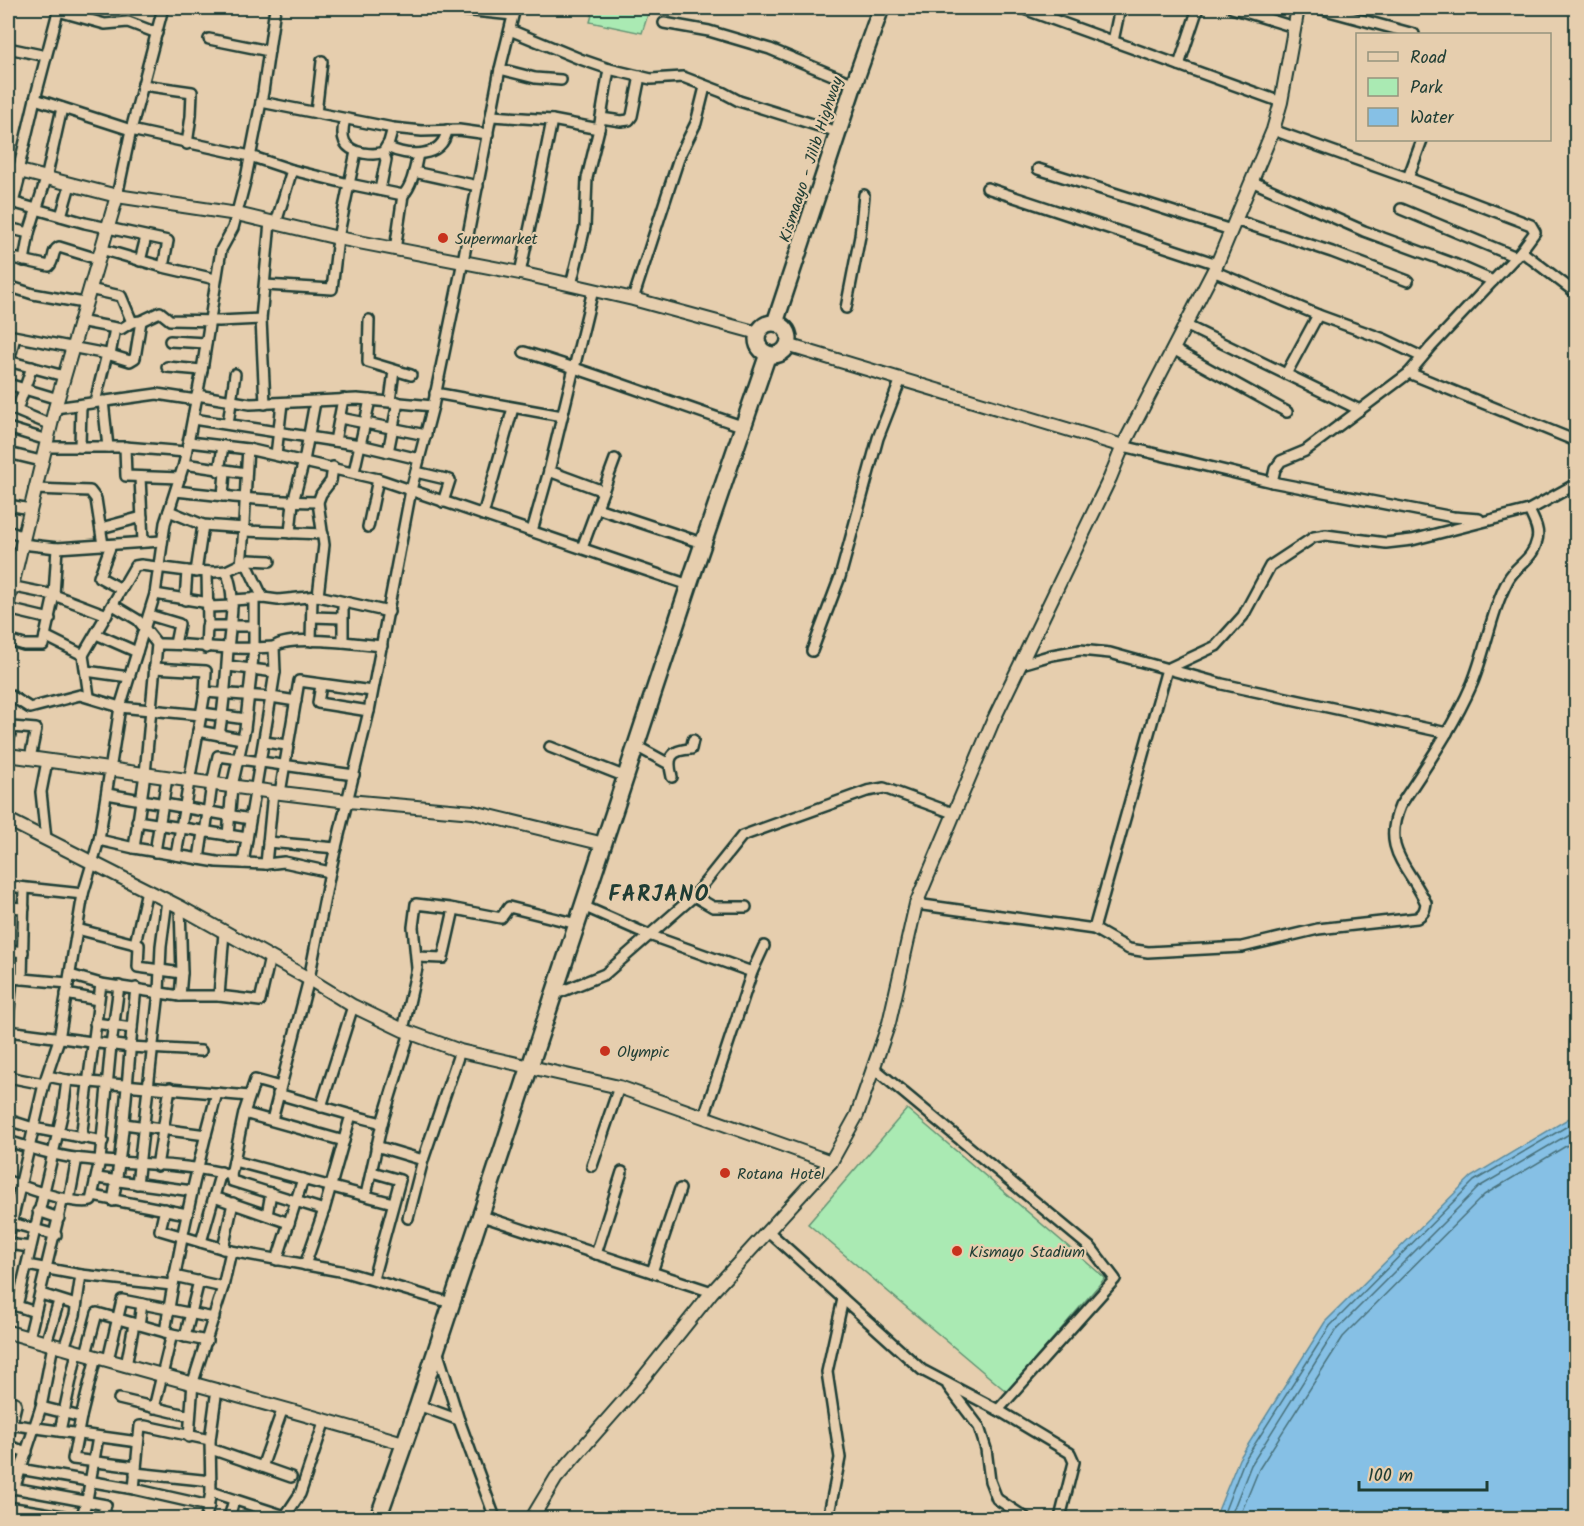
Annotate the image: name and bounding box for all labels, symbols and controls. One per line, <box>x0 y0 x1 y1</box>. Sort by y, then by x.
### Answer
legend <box>1356 33 1551 141</box>
text: Road <box>1410 44 1447 73</box>
street label: Kismaayo - Jilib Highway <box>773 73 850 246</box>
text: Park <box>1410 74 1443 103</box>
text: Water <box>1410 104 1455 133</box>
place label: Supermarket <box>455 227 539 252</box>
marker: Supermarket <box>436 231 450 245</box>
district label: FARJANO <box>608 878 710 913</box>
place label: Olympic <box>617 1040 670 1065</box>
marker: Olympic <box>598 1044 612 1058</box>
place label: Rotana Hotel <box>737 1162 825 1187</box>
marker: Rotana Hotel <box>718 1166 732 1180</box>
place label: Kismayo Stadium <box>969 1240 1085 1265</box>
marker: Kismayo Stadium <box>950 1244 964 1258</box>
scale bar <box>1359 1454 1486 1492</box>
text: 100 m <box>1368 1462 1413 1491</box>

